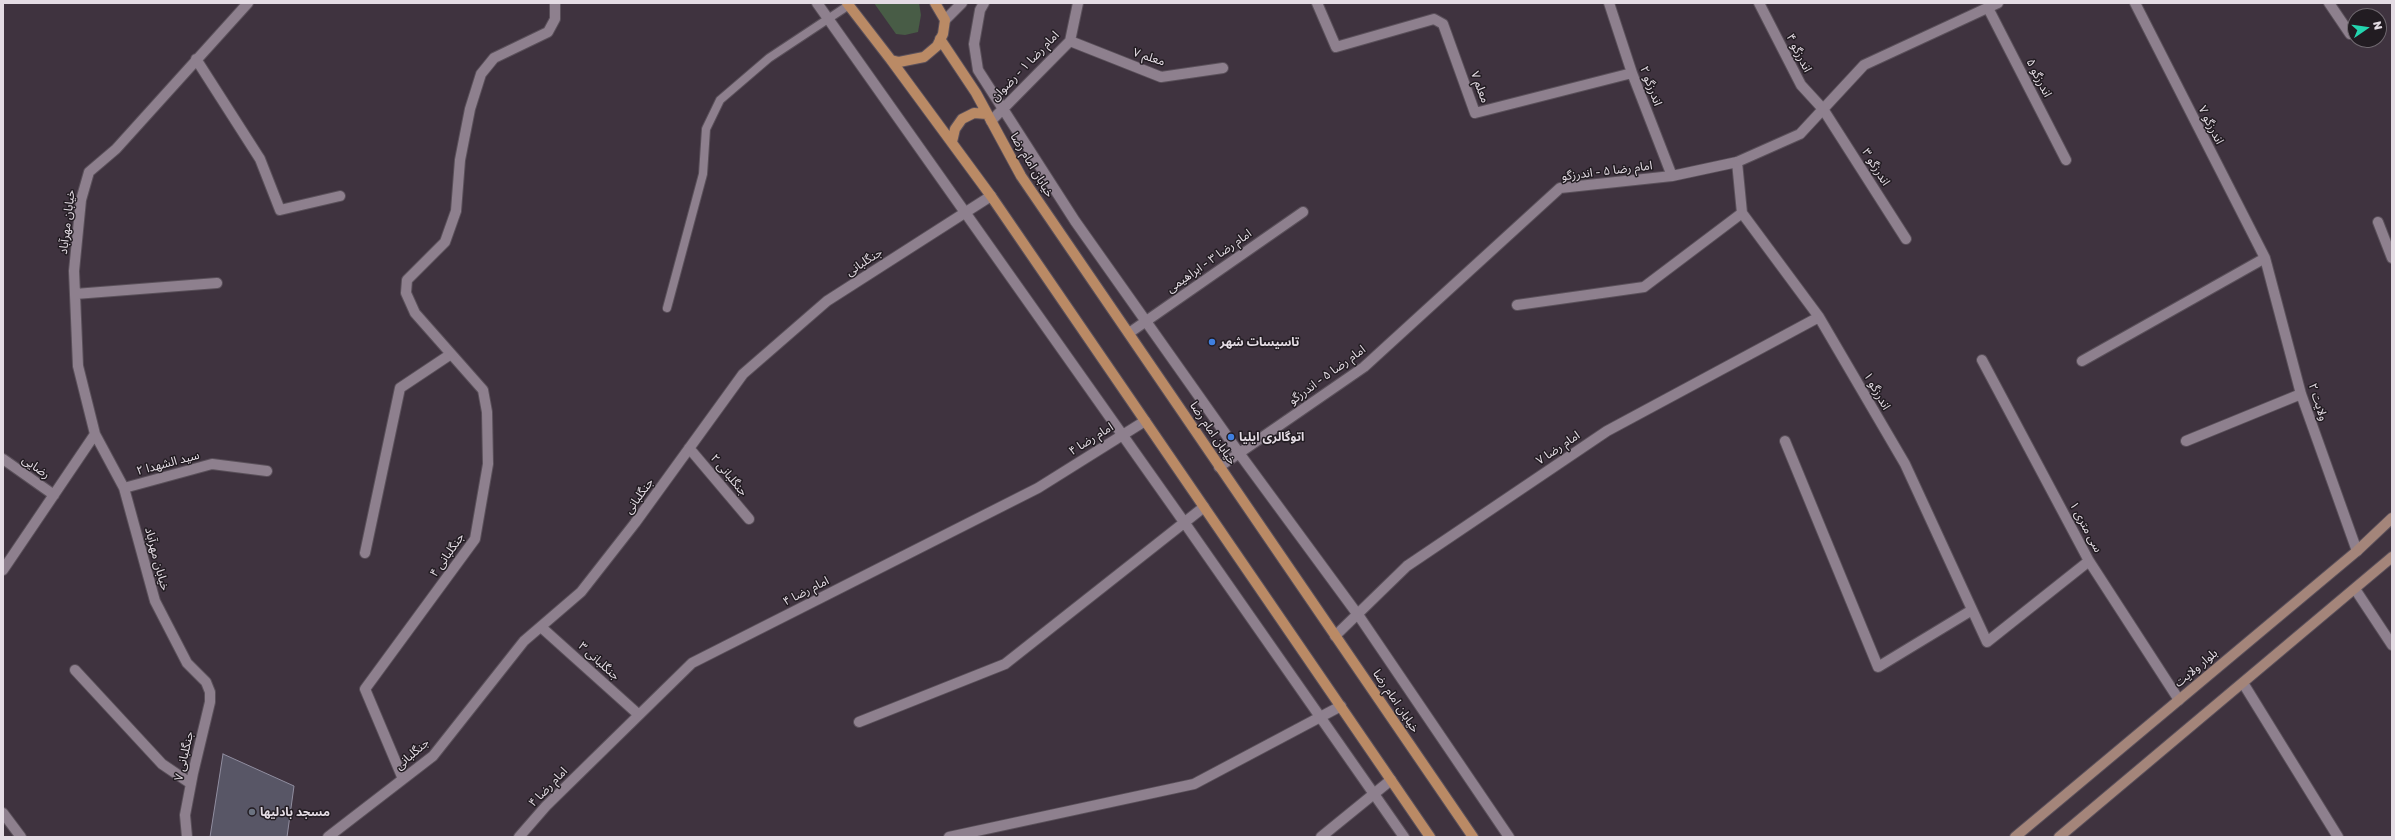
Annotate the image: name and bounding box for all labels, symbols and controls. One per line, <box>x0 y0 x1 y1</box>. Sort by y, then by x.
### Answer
north arrow <box>2347 8 2387 48</box>
text: N <box>2371 20 2385 31</box>
street label: امام رضا ۱ - رضوان <box>988 28 1062 104</box>
street label: اندرزگو ۴ <box>1783 31 1815 75</box>
street label: معلم ۷ <box>1131 45 1167 69</box>
street label: اندرزگو ۵ <box>2023 56 2055 100</box>
street label: اندرزگو ۲ <box>1637 64 1665 108</box>
street label: معلم ۷ <box>1468 69 1492 105</box>
street label: اندرزگو ۷ <box>2195 103 2227 147</box>
street label: خیابان امام رضا <box>1007 130 1057 200</box>
street label: اندرزگو ۳ <box>1859 146 1893 188</box>
street label: امام رضا ۵ - اندرزگو <box>1561 158 1653 184</box>
street label: خیابان مهرآباد <box>56 189 78 255</box>
street label: امام رضا ۳ - ابراهیمی <box>1164 226 1254 296</box>
street label: جنگلبانی <box>843 245 885 279</box>
place label: تاسیسات شهر <box>1220 335 1299 349</box>
marker: تاسیسات شهر <box>1207 337 1217 347</box>
street label: امام رضا ۵ - اندرزگو <box>1286 342 1368 408</box>
street label: اندرزگو ۱ <box>1860 370 1894 412</box>
street label: ولایت ۲ <box>2305 381 2331 423</box>
street label: خیابان امام رضا <box>1187 399 1239 467</box>
street label: امام رضا ۴ <box>1066 420 1116 458</box>
street label: امام رضا ۷ <box>1533 428 1583 468</box>
place label: اتوگالری ایلیا <box>1239 430 1304 444</box>
marker: اتوگالری ایلیا <box>1226 432 1236 442</box>
street label: سید الشهدا ۲ <box>135 448 201 478</box>
street label: جنگلبانی ۲ <box>707 451 751 499</box>
street label: رضایی <box>19 452 53 482</box>
street label: جنگلبانی <box>621 475 657 517</box>
street label: سی متری ۱ <box>2067 499 2105 555</box>
street label: خیابان مهرآباد <box>142 526 172 592</box>
street label: جنگلبانی ۴ <box>427 530 467 580</box>
street label: امام رضا ۴ <box>781 573 831 609</box>
street label: جنگلبانی ۳ <box>575 639 623 683</box>
street label: بلوار ولایت <box>2172 646 2220 690</box>
street label: خیابان امام رضا <box>1370 667 1422 735</box>
street label: جنگلبانی ۷ <box>171 730 197 782</box>
street label: جنگلبانی <box>392 735 432 773</box>
street label: امام رضا ۴ <box>526 764 570 810</box>
place label: مسجد بادلیها <box>260 805 330 819</box>
marker: مسجد بادلیها <box>247 807 257 817</box>

